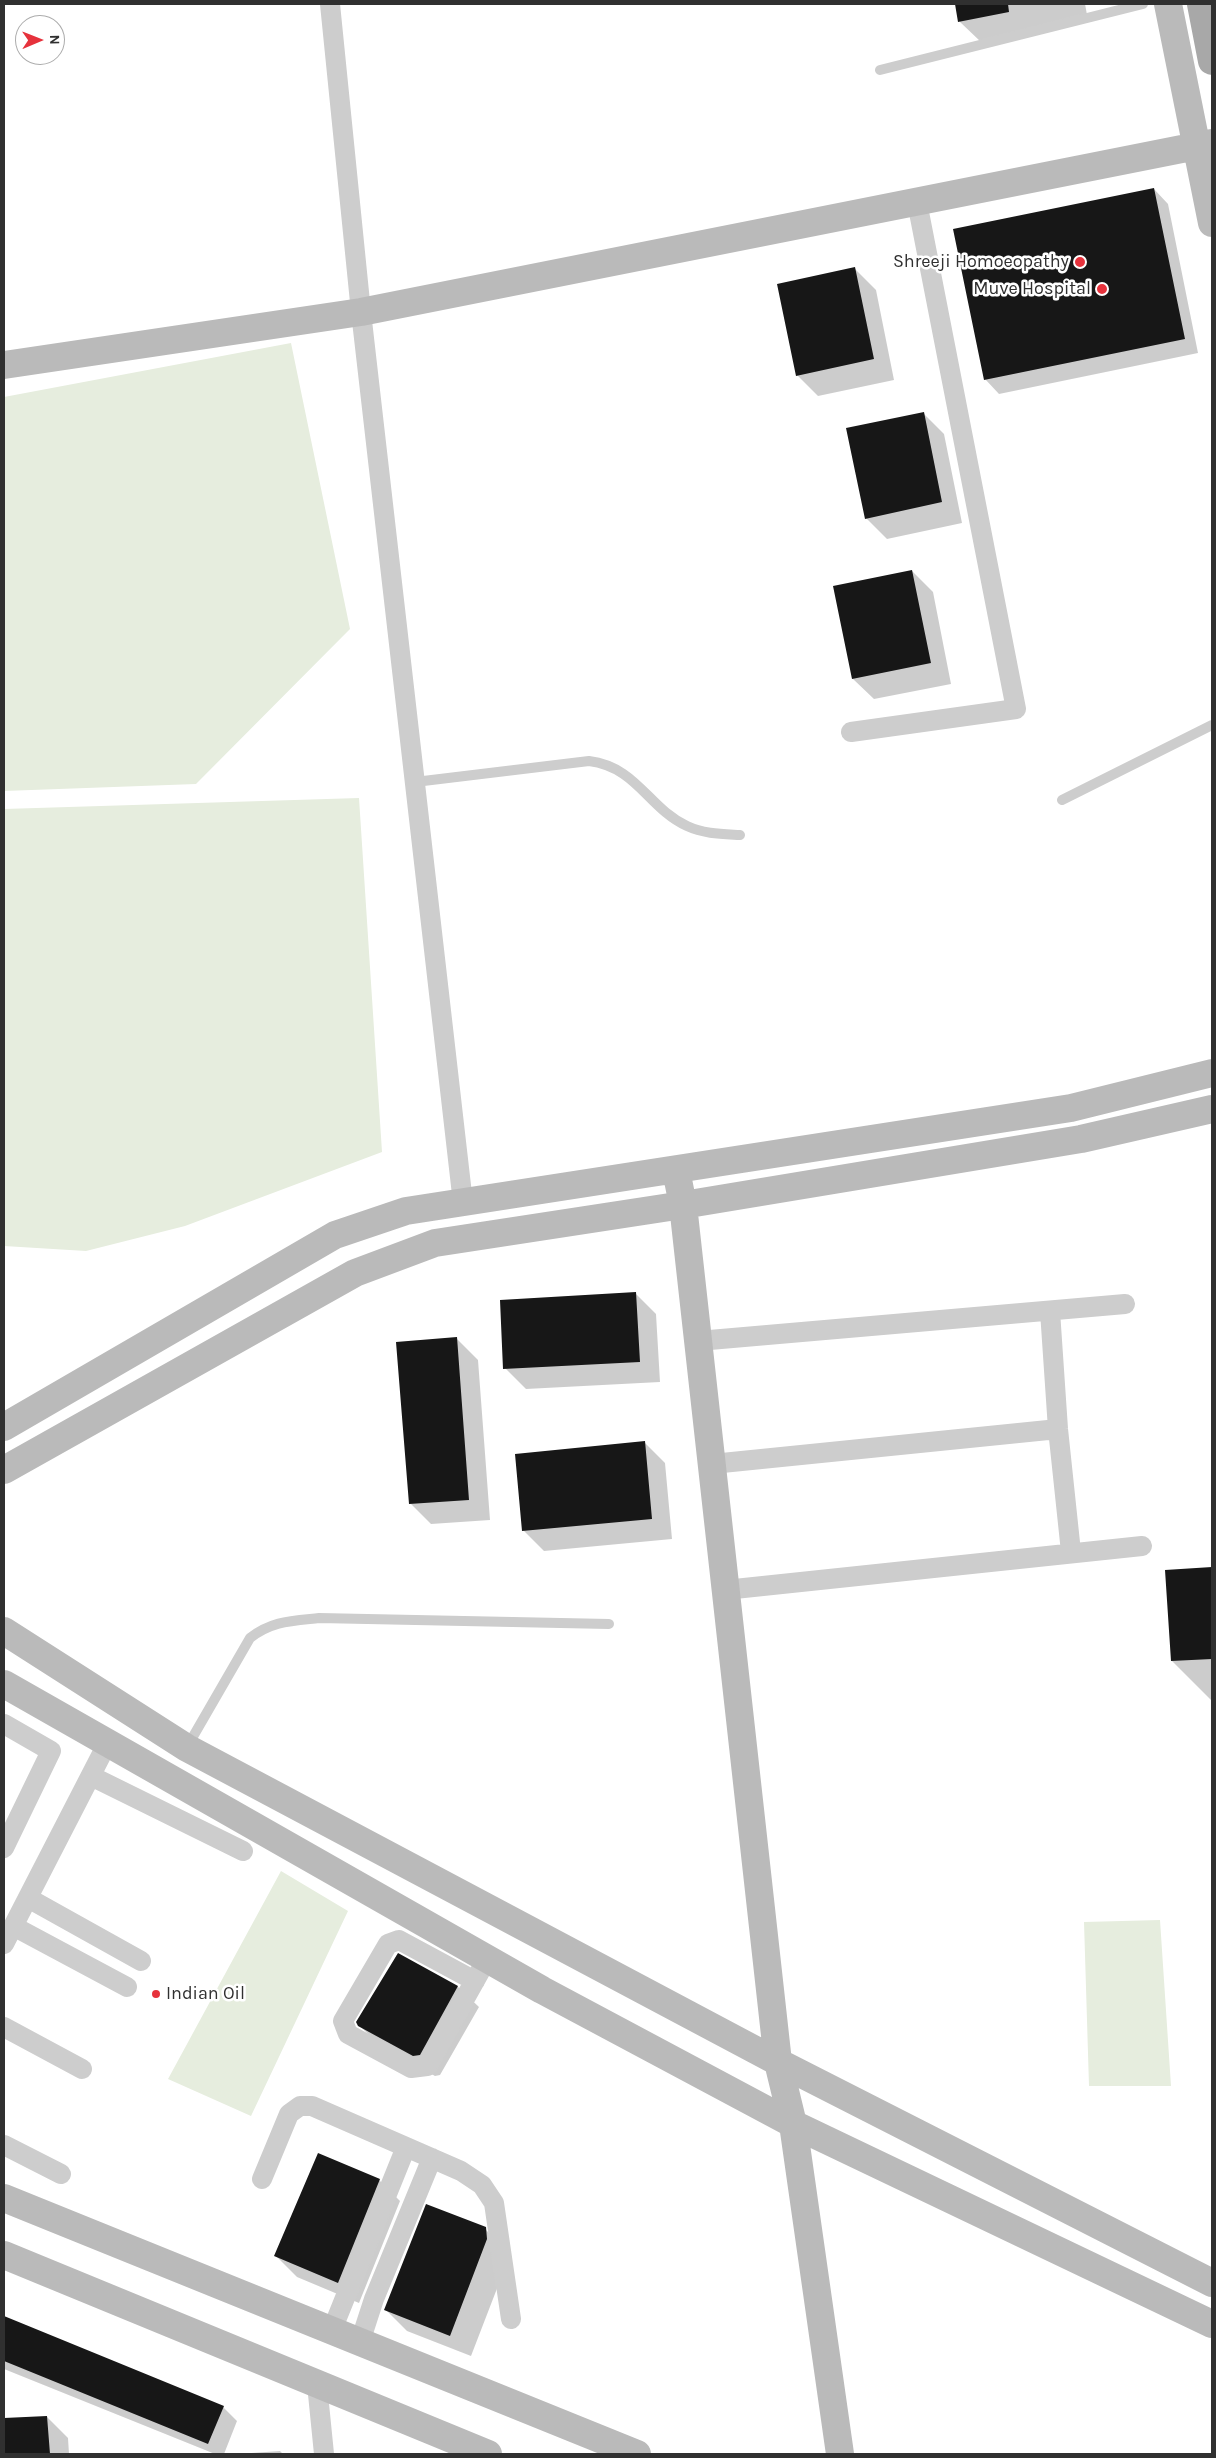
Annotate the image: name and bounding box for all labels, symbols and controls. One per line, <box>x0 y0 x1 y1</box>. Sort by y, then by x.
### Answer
north arrow <box>15 15 65 65</box>
text: N <box>46 35 63 45</box>
place label: Shreeji Homoeopathy <box>893 251 1069 273</box>
marker: Shreeji Homoeopathy <box>1073 255 1087 269</box>
place label: Muve Hospital <box>973 278 1091 300</box>
marker: Muve Hospital <box>1095 282 1109 296</box>
place label: Indian Oil <box>166 1983 245 2005</box>
marker: Indian Oil <box>150 1988 162 2000</box>

